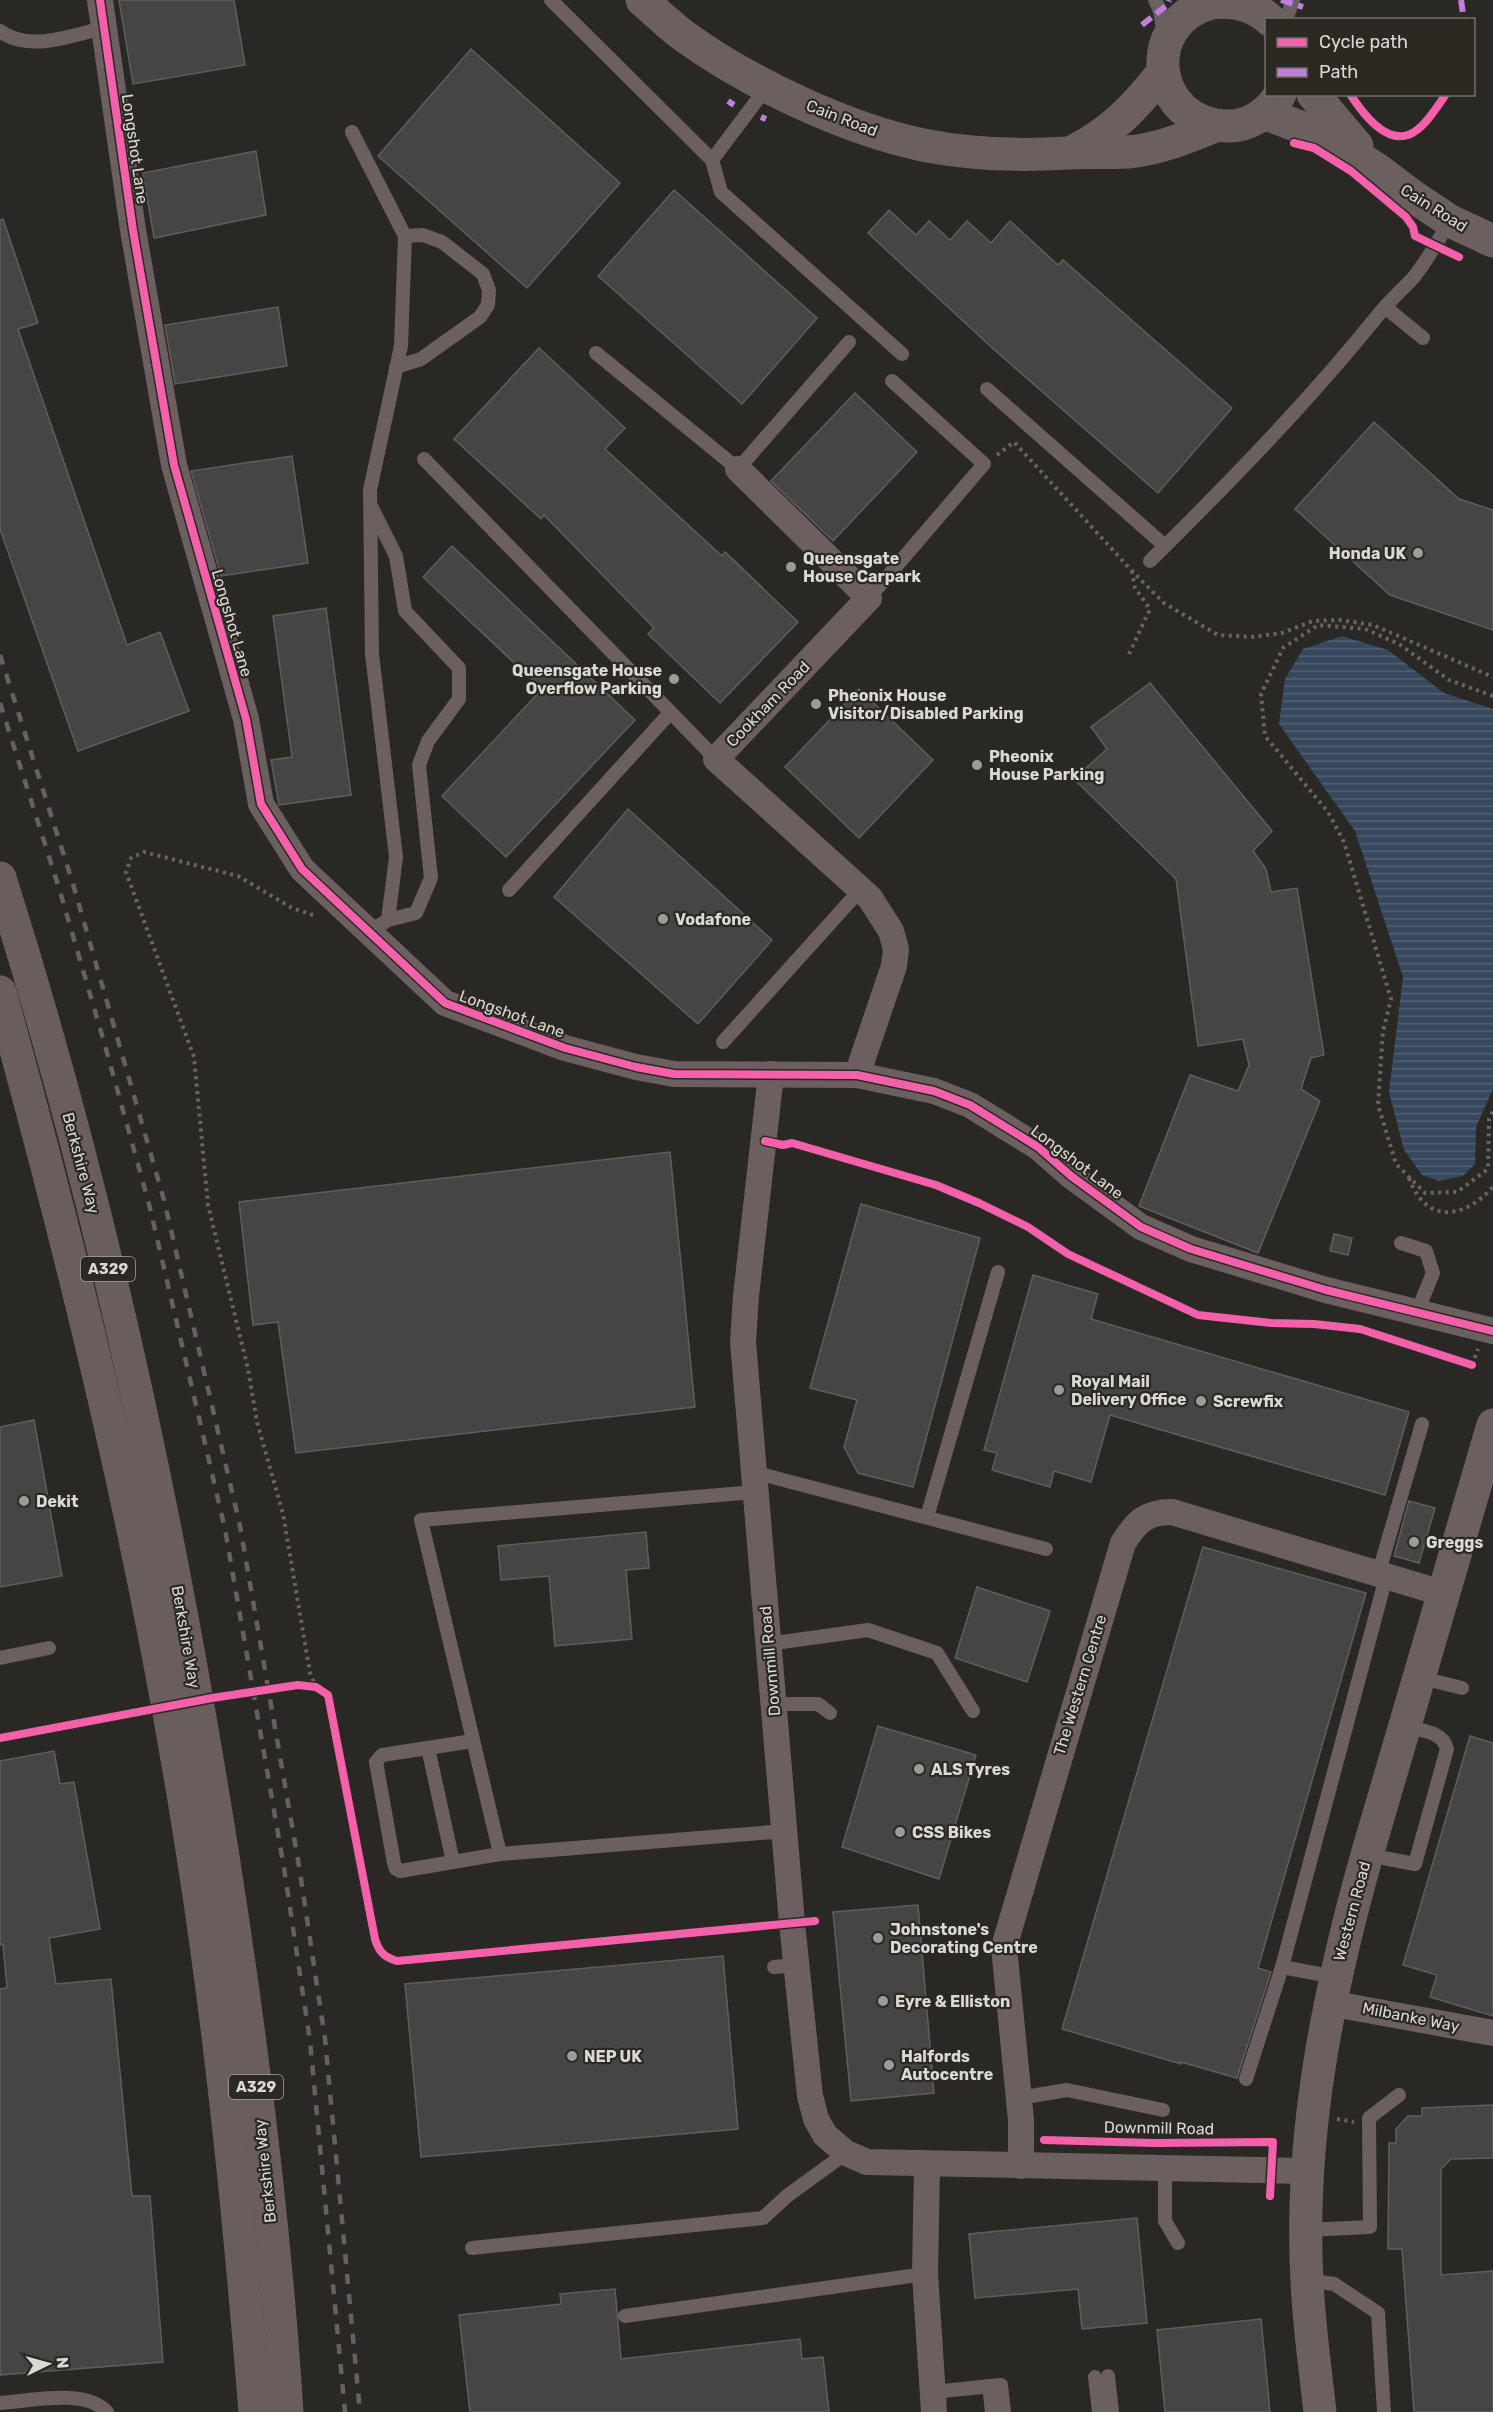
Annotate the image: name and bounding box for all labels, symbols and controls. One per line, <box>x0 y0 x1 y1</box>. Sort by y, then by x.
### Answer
legend <box>1265 18 1475 96</box>
text: Cycle path <box>1319 31 1408 53</box>
text: Path <box>1319 61 1358 83</box>
street label: Longshot Lane <box>118 93 152 205</box>
street label: Cain Road <box>804 96 880 140</box>
street label: Cain Road <box>1397 180 1471 236</box>
place label: Honda UK <box>1329 544 1406 563</box>
marker: Honda UK <box>1411 546 1425 560</box>
place label: Queensgate House Carpark <box>803 549 921 586</box>
marker: Queensgate House Carpark <box>784 560 798 574</box>
street label: Longshot Lane <box>208 567 256 679</box>
street label: Cookham Road <box>722 657 814 751</box>
place label: Queensgate House Overflow Parking <box>512 661 662 698</box>
marker: Queensgate House Overflow Parking <box>667 672 681 686</box>
place label: Pheonix House Visitor/Disabled Parking <box>828 686 1024 723</box>
marker: Pheonix House Visitor/Disabled Parking <box>809 697 823 711</box>
place label: Pheonix House Parking <box>989 747 1104 784</box>
marker: Pheonix House Parking <box>970 758 984 772</box>
place label: Vodafone <box>675 910 751 929</box>
marker: Vodafone <box>656 912 670 926</box>
street label: Longshot Lane <box>457 986 567 1042</box>
street label: Berkshire Way <box>58 1110 104 1216</box>
street label: Longshot Lane <box>1027 1121 1127 1203</box>
road number: A329 <box>81 1257 135 1281</box>
place label: Royal Mail Delivery Office <box>1071 1372 1187 1409</box>
marker: Royal Mail Delivery Office <box>1052 1383 1066 1397</box>
place label: Screwfix <box>1213 1392 1284 1411</box>
marker: Screwfix <box>1194 1394 1208 1408</box>
place label: Dekit <box>36 1492 79 1511</box>
marker: Dekit <box>17 1494 31 1508</box>
place label: Greggs <box>1426 1533 1484 1552</box>
marker: Greggs <box>1407 1535 1421 1549</box>
street label: Berkshire Way <box>168 1584 204 1690</box>
street label: Downmill Road <box>756 1605 784 1717</box>
street label: The Western Centre <box>1050 1612 1110 1758</box>
place label: ALS Tyres <box>931 1760 1010 1779</box>
marker: ALS Tyres <box>912 1762 926 1776</box>
place label: CSS Bikes <box>912 1823 991 1842</box>
marker: CSS Bikes <box>893 1825 907 1839</box>
street label: Western Road <box>1330 1859 1374 1963</box>
place label: Johnstone's Decorating Centre <box>890 1920 1038 1957</box>
marker: Johnstone's Decorating Centre <box>871 1931 885 1945</box>
place label: Eyre & Elliston <box>895 1992 1010 2011</box>
marker: Eyre & Elliston <box>876 1994 890 2008</box>
street label: Milbanke Way <box>1361 1998 1462 2036</box>
place label: NEP UK <box>584 2047 642 2066</box>
place label: Halfords Autocentre <box>901 2047 993 2084</box>
marker: NEP UK <box>565 2049 579 2063</box>
marker: Halfords Autocentre <box>882 2058 896 2072</box>
road number: A329 <box>229 2075 283 2099</box>
street label: Berkshire Way <box>250 2118 280 2224</box>
street label: Downmill Road <box>1104 2118 1214 2138</box>
north arrow <box>18 2334 78 2394</box>
text: N <box>52 2356 72 2369</box>

